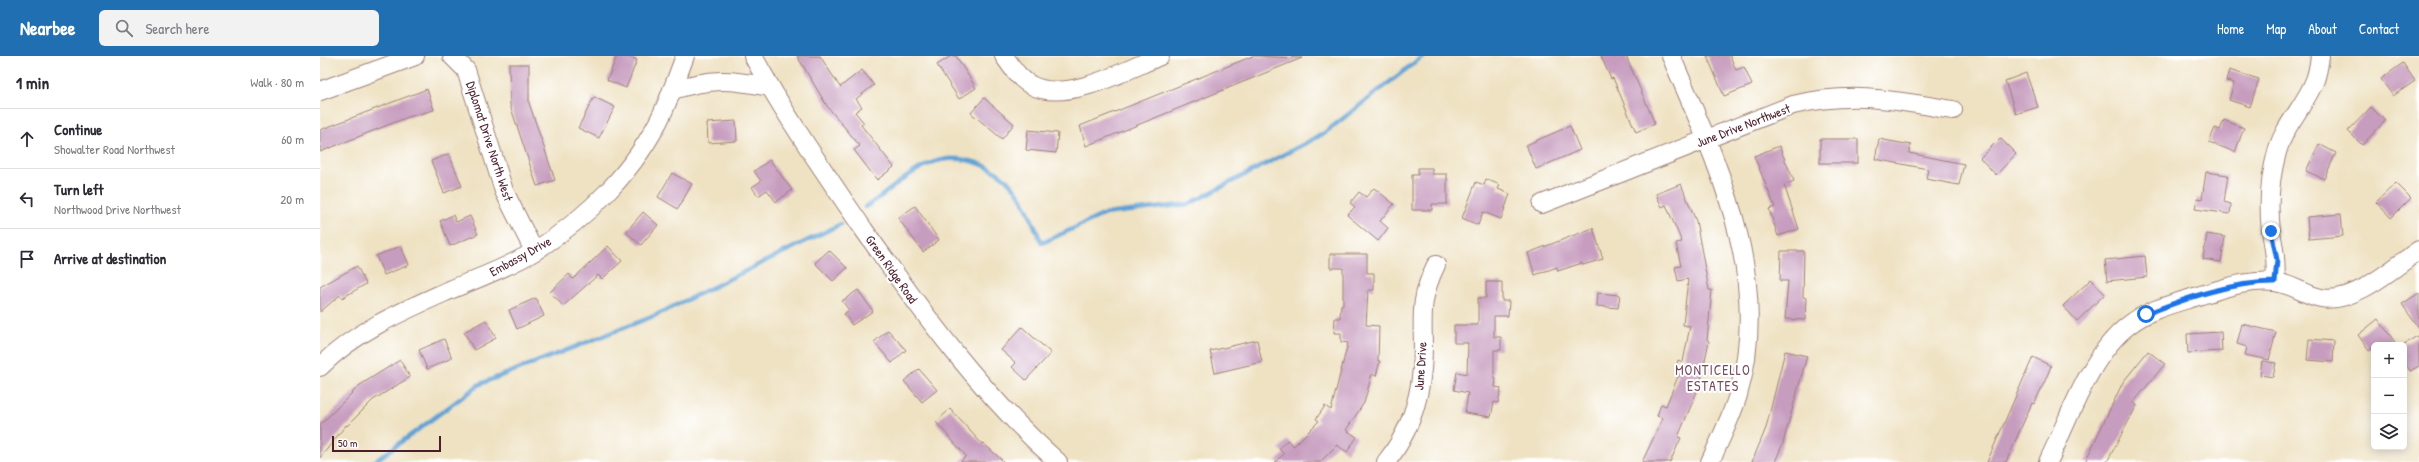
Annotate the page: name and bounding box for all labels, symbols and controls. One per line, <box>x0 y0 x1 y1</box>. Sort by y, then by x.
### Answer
search box <box>99 10 379 46</box>
text: Nearbee <box>20 15 75 41</box>
icon: search <box>113 17 135 39</box>
text: Search here <box>145 18 210 39</box>
text: Home <box>2217 19 2244 38</box>
text: Map <box>2266 19 2286 38</box>
text: About <box>2308 19 2337 38</box>
text: Contact <box>2359 19 2399 38</box>
text: 1 min <box>16 71 49 94</box>
text: Walk · 80 m <box>250 73 304 91</box>
street label: Diplomat Drive North West <box>462 79 518 204</box>
street label: June Drive Northwest <box>1693 99 1793 151</box>
text: Continue <box>54 119 102 140</box>
icon: ahead <box>16 128 38 150</box>
text: 60 m <box>281 130 304 148</box>
text: Showalter Road Northwest <box>54 140 175 158</box>
text: Turn left <box>54 179 104 200</box>
icon: left <box>16 188 38 210</box>
text: 20 m <box>280 190 304 208</box>
text: Northwood Drive Northwest <box>54 200 181 218</box>
route end <box>2262 222 2280 240</box>
street label: Green Ridge Road <box>862 231 922 307</box>
street label: Embassy Drive <box>486 232 554 280</box>
icon: arrive <box>16 248 38 270</box>
text: Arrive at destination <box>54 248 166 269</box>
route start <box>2137 305 2155 323</box>
street label: June Drive <box>1409 341 1431 391</box>
map controls <box>2371 342 2407 450</box>
button: + <box>2371 342 2407 378</box>
district label: MONTICELLO ESTATES <box>1675 360 1751 395</box>
button: − <box>2371 378 2407 414</box>
button: layers <box>2371 414 2407 450</box>
scale bar <box>332 434 441 453</box>
text: 50 m <box>338 436 358 450</box>

